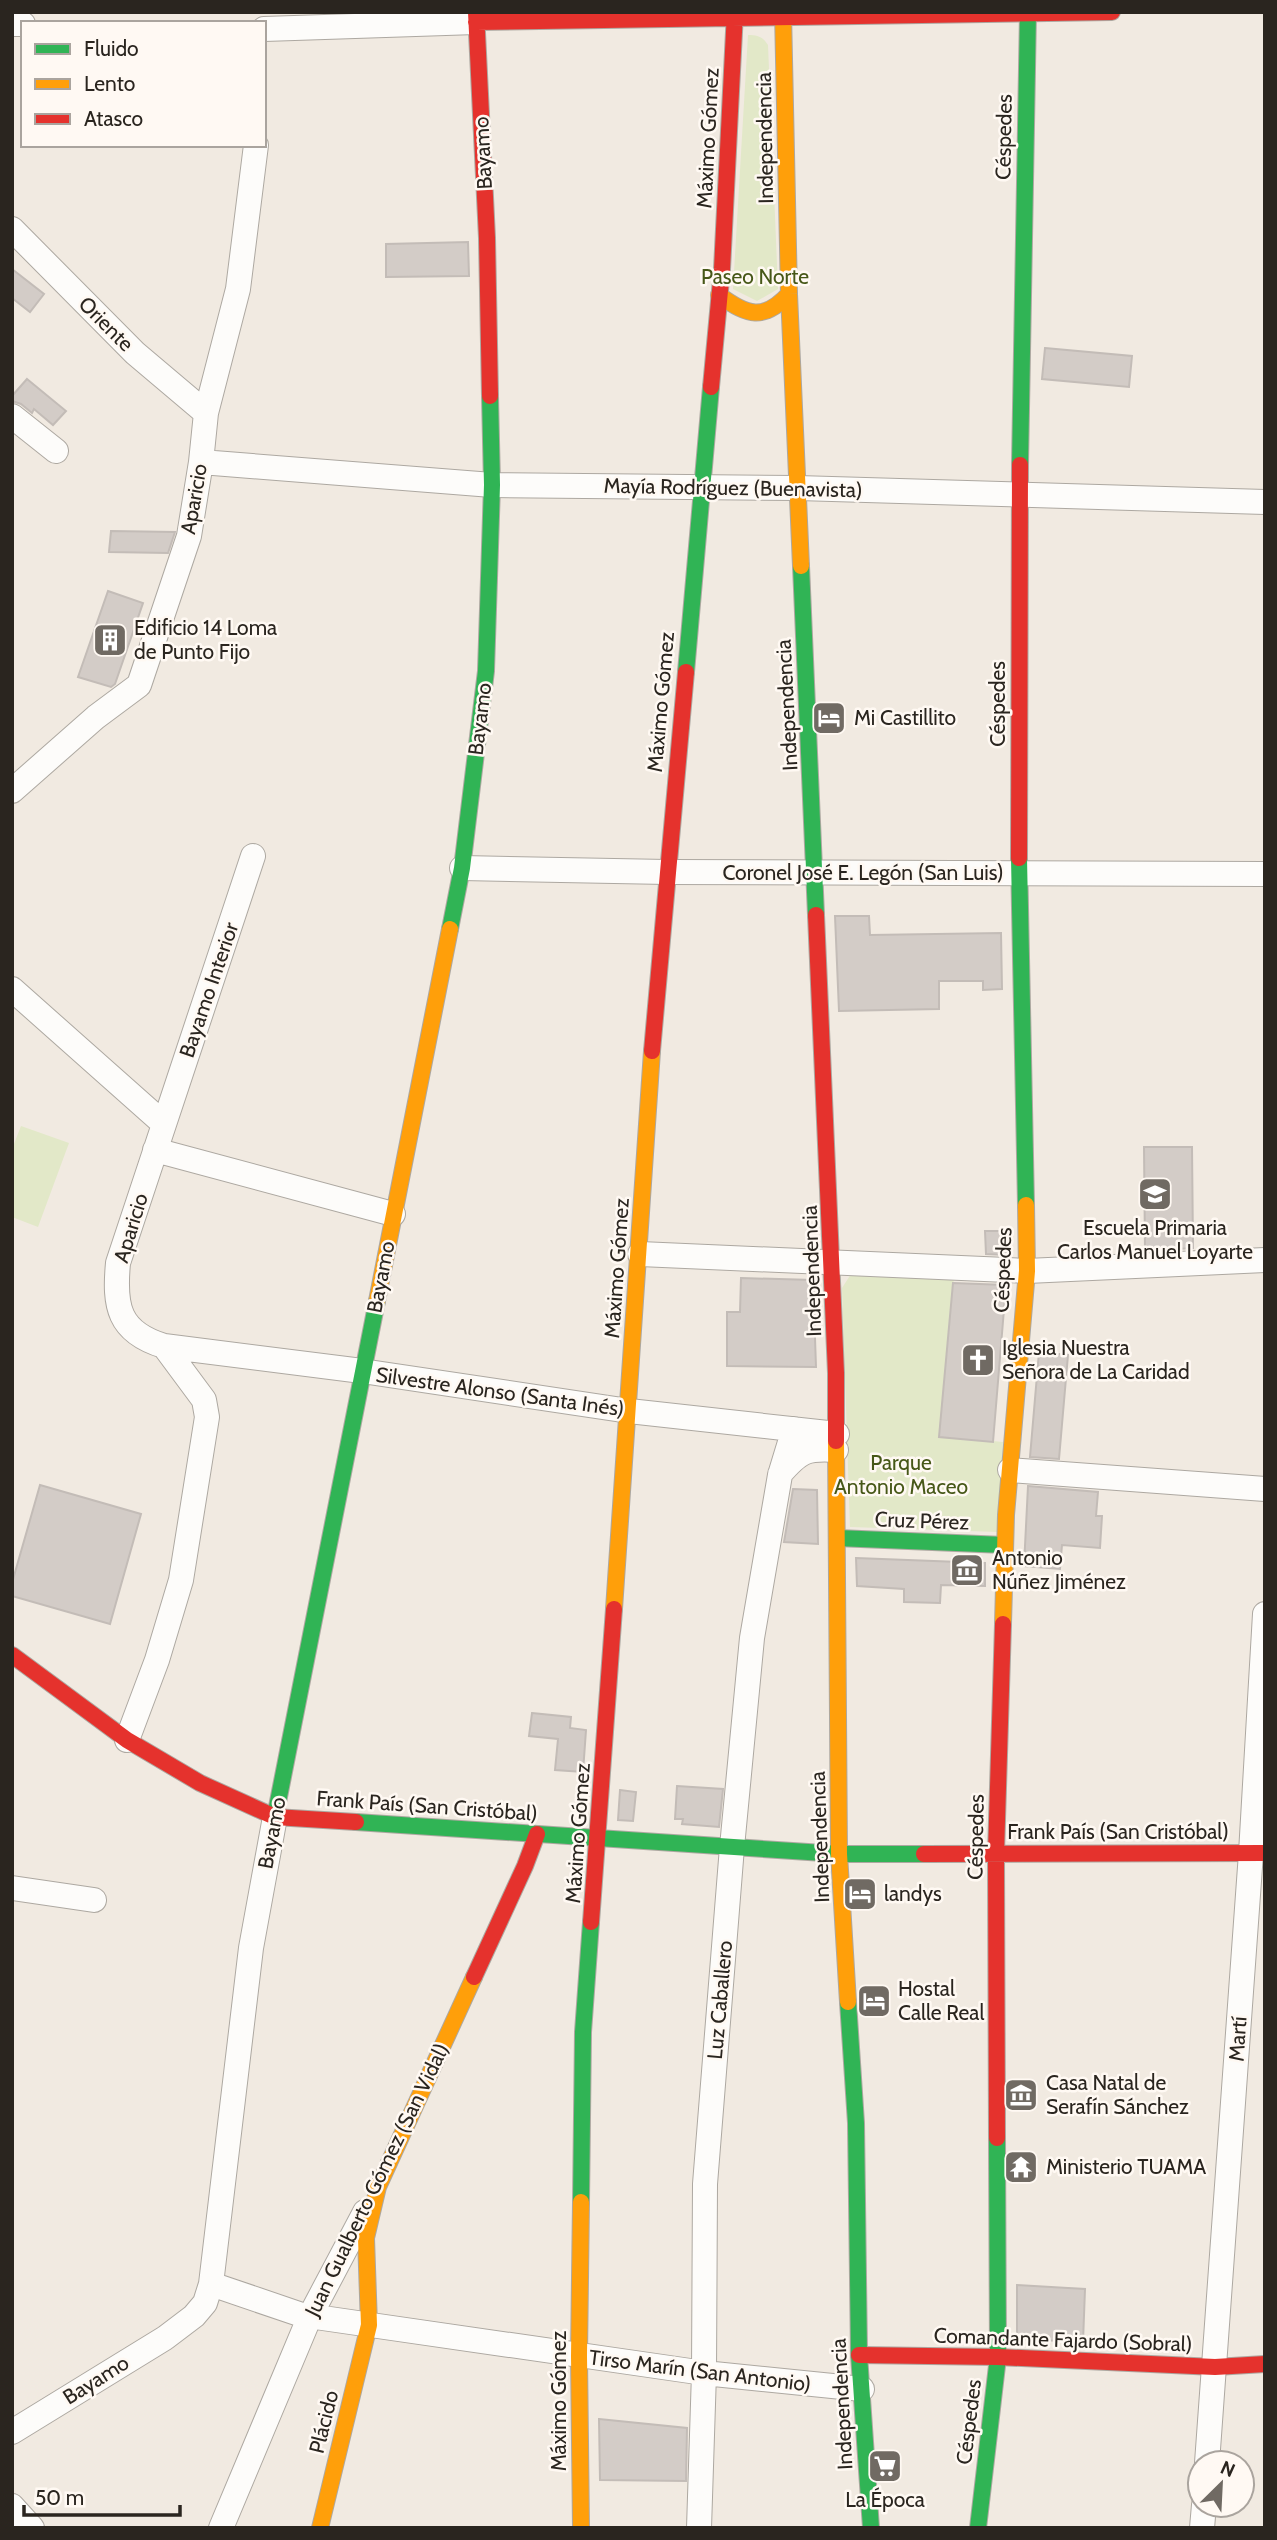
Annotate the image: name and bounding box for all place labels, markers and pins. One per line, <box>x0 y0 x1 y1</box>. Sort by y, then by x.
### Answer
place label: Edificio 14 Loma de Punto Fijo <box>134 615 277 665</box>
building icon: Edificio 14 Loma de Punto Fijo <box>91 621 129 659</box>
hotel icon: Mi Castillito <box>810 699 848 737</box>
place label: Mi Castillito <box>854 705 956 730</box>
school or university icon: Escuela Primaria Carlos Manuel Loyarte <box>1136 1175 1174 1213</box>
place label: Escuela Primaria Carlos Manuel Loyarte <box>1057 1215 1253 1264</box>
place label: Iglesia Nuestra Señora de La Caridad <box>1002 1335 1190 1384</box>
church icon: Iglesia Nuestra Señora de La Caridad <box>959 1341 997 1379</box>
place label: Antonio Núñez Jiménez <box>992 1545 1126 1594</box>
museum icon: Antonio Núñez Jiménez <box>948 1551 986 1589</box>
hotel icon: landys <box>841 1875 879 1913</box>
place label: landys <box>884 1881 942 1906</box>
place label: Hostal Calle Real <box>898 1976 984 2025</box>
hotel icon: Hostal Calle Real <box>855 1982 893 2020</box>
place label: Casa Natal de Serafín Sánchez <box>1046 2070 1189 2119</box>
museum icon: Casa Natal de Serafín Sánchez <box>1002 2076 1040 2114</box>
temple icon: Ministerio TUAMA <box>1002 2148 1040 2186</box>
place label: Ministerio TUAMA <box>1046 2154 1206 2179</box>
supermarket icon: La Época <box>866 2447 904 2485</box>
place label: La Época <box>845 2487 925 2512</box>

